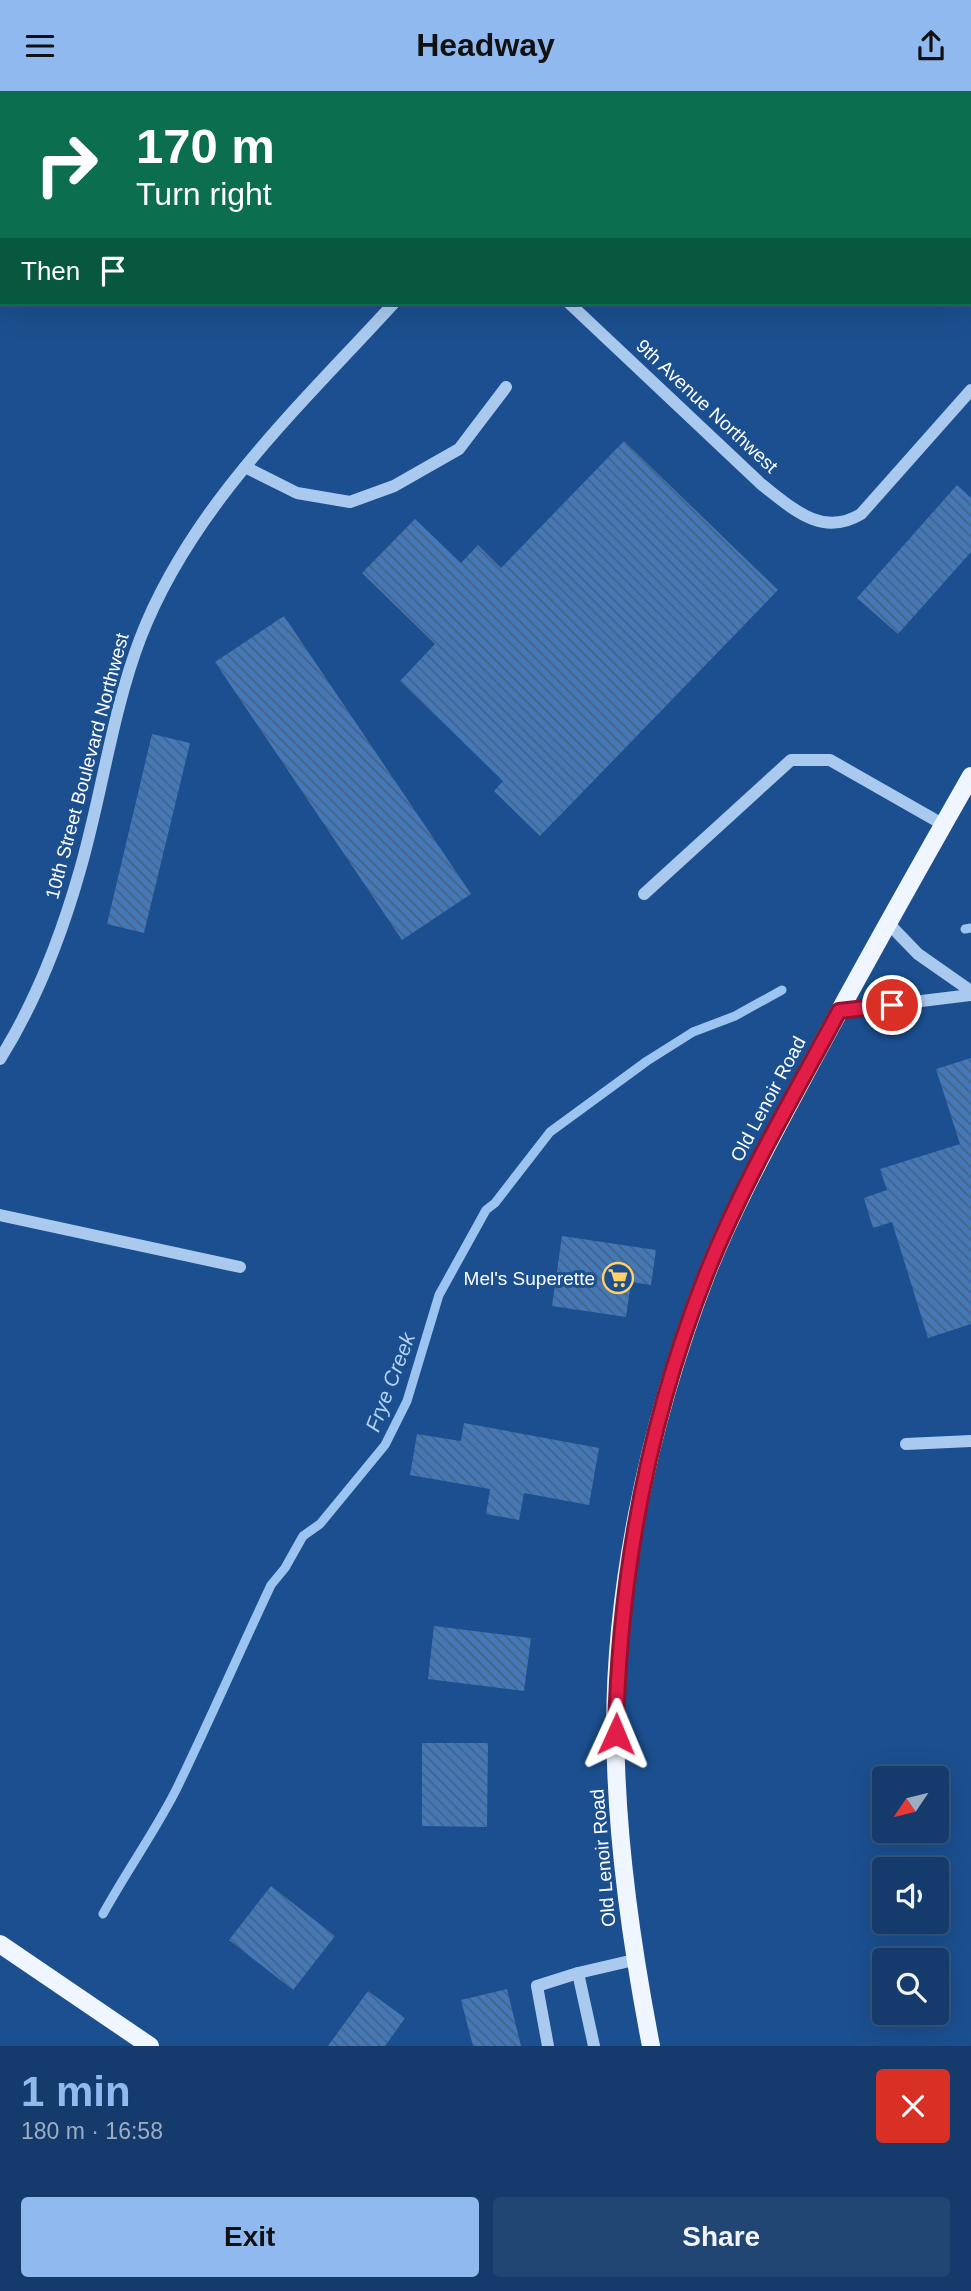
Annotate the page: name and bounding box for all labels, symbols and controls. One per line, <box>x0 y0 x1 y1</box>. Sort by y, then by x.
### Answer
icon: menu <box>21 27 59 65</box>
text: Headway <box>416 27 555 63</box>
icon: share <box>912 27 950 65</box>
icon: right <box>21 119 112 210</box>
text: 170 m <box>136 119 275 173</box>
text: Turn right <box>136 176 272 212</box>
icon: arrive <box>94 252 132 290</box>
text: Then <box>21 256 80 286</box>
street label: 9th Avenue Northwest <box>632 335 783 477</box>
street label: 10th Street Boulevard Northwest <box>41 630 133 901</box>
pin <box>862 975 922 1035</box>
icon: arrive <box>873 986 911 1024</box>
street label: Old Lenoir Road <box>726 1033 810 1165</box>
supermarket icon: Mel's Superette <box>601 1261 635 1295</box>
place label: Mel's Superette <box>464 1268 595 1289</box>
water label: Frye Creek <box>361 1328 420 1435</box>
position arrow <box>579 1697 653 1771</box>
north arrow <box>872 1766 948 1843</box>
map controls <box>872 1766 949 2025</box>
street label: Old Lenoir Road <box>587 1788 619 1928</box>
button: sound <box>872 1857 949 1934</box>
button: search <box>872 1948 949 2025</box>
text: 1 min <box>21 2068 131 2115</box>
button: close <box>876 2069 950 2143</box>
text: 180 m · 16:58 <box>21 2118 163 2144</box>
button: Exit <box>21 2197 479 2277</box>
button: Share <box>493 2197 950 2277</box>

